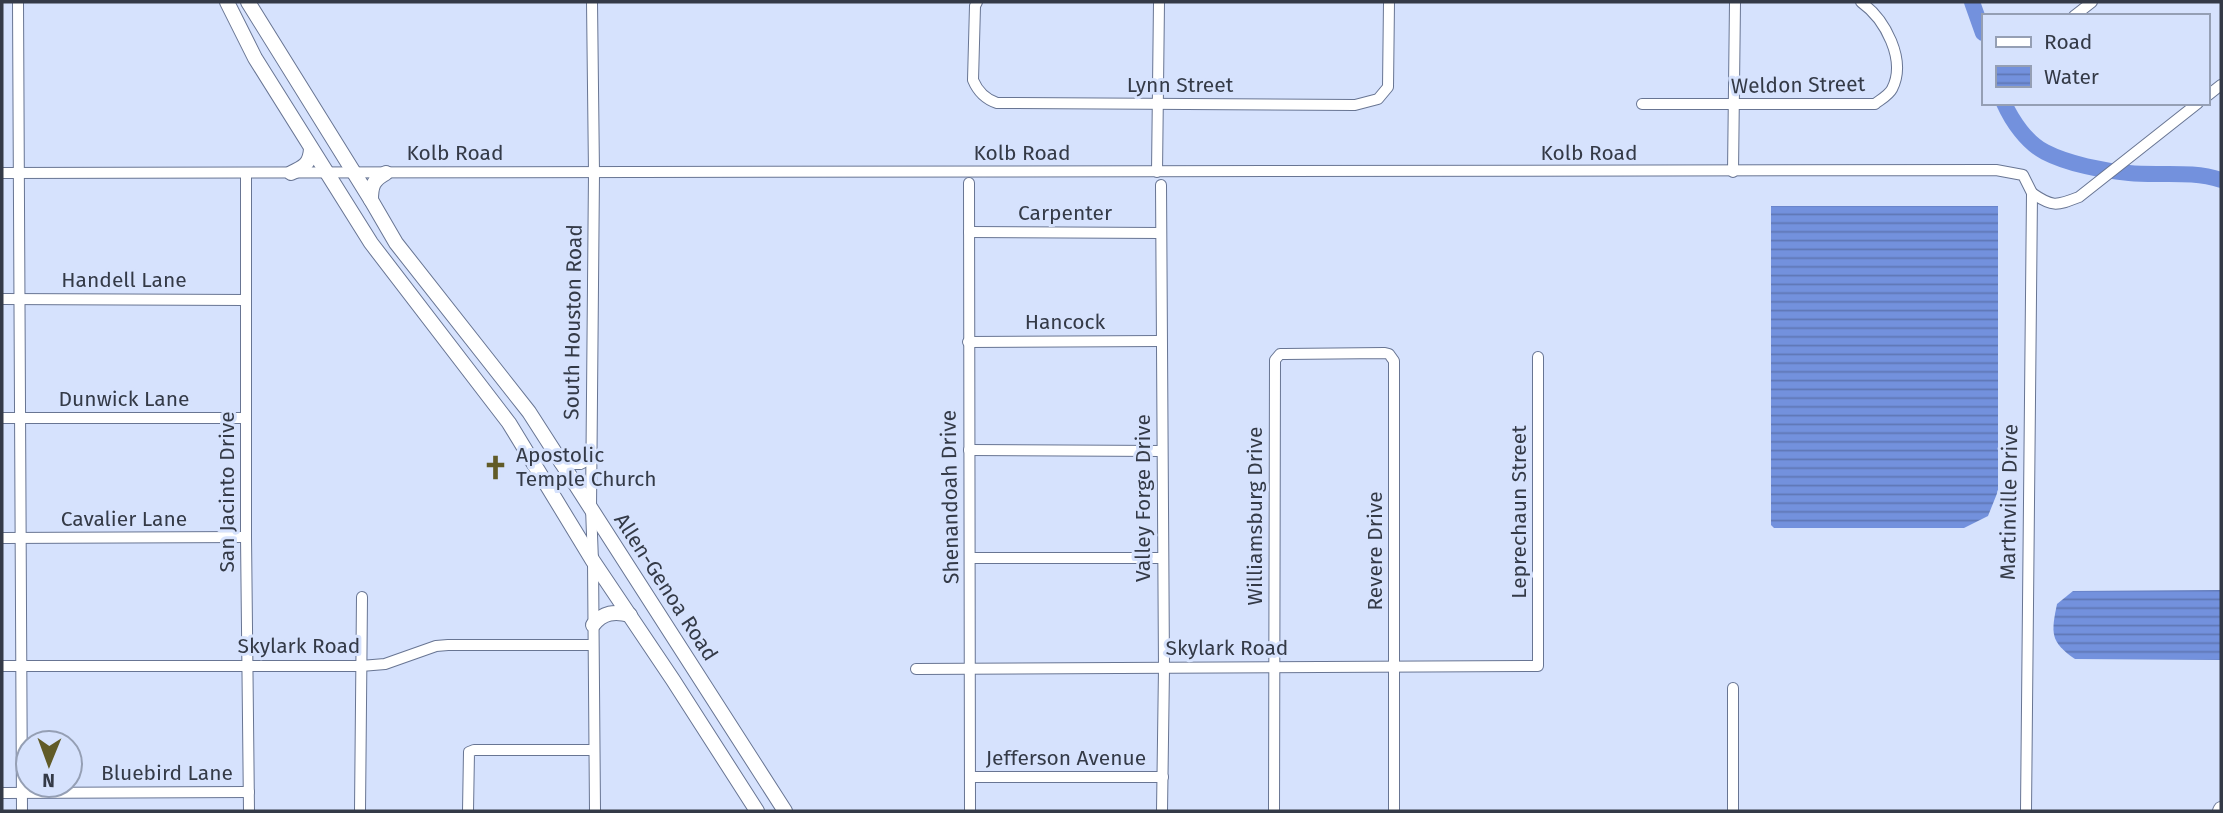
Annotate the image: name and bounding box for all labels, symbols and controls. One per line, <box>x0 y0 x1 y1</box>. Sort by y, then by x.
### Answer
legend <box>1982 14 2209 105</box>
text: Road <box>2044 29 2092 55</box>
text: Water <box>2044 64 2099 90</box>
street label: Weldon Street <box>1731 71 1866 99</box>
street label: Lynn Street <box>1127 72 1234 98</box>
street label: Kolb Road <box>407 140 503 166</box>
street label: Kolb Road <box>974 140 1070 166</box>
street label: Kolb Road <box>1541 140 1637 166</box>
street label: Carpenter <box>1018 200 1112 226</box>
street label: South Houston Road <box>558 224 588 420</box>
street label: Handell Lane <box>61 267 187 293</box>
street label: Hancock <box>1025 309 1106 335</box>
street label: Dunwick Lane <box>59 386 189 412</box>
street label: Shenandoah Drive <box>935 410 965 584</box>
street label: San Jacinto Drive <box>214 411 240 573</box>
street label: Valley Forge Drive <box>1130 414 1156 582</box>
street label: Martinville Drive <box>1995 424 2023 580</box>
street label: Leprechaun Street <box>1506 425 1532 599</box>
street label: Williamsburg Drive <box>1242 427 1268 605</box>
place label: Apostolic Temple Church <box>516 442 657 492</box>
church icon: Apostolic Temple Church <box>482 453 510 481</box>
street label: Revere Drive <box>1362 491 1388 611</box>
street label: Cavalier Lane <box>61 506 187 532</box>
street label: Allen-Genoa Road <box>609 508 723 666</box>
street label: Skylark Road <box>238 633 360 659</box>
street label: Skylark Road <box>1166 635 1288 661</box>
north arrow <box>14 729 84 799</box>
street label: Jefferson Avenue <box>986 745 1146 771</box>
street label: Bluebird Lane <box>101 760 233 786</box>
text: N <box>42 769 55 792</box>

